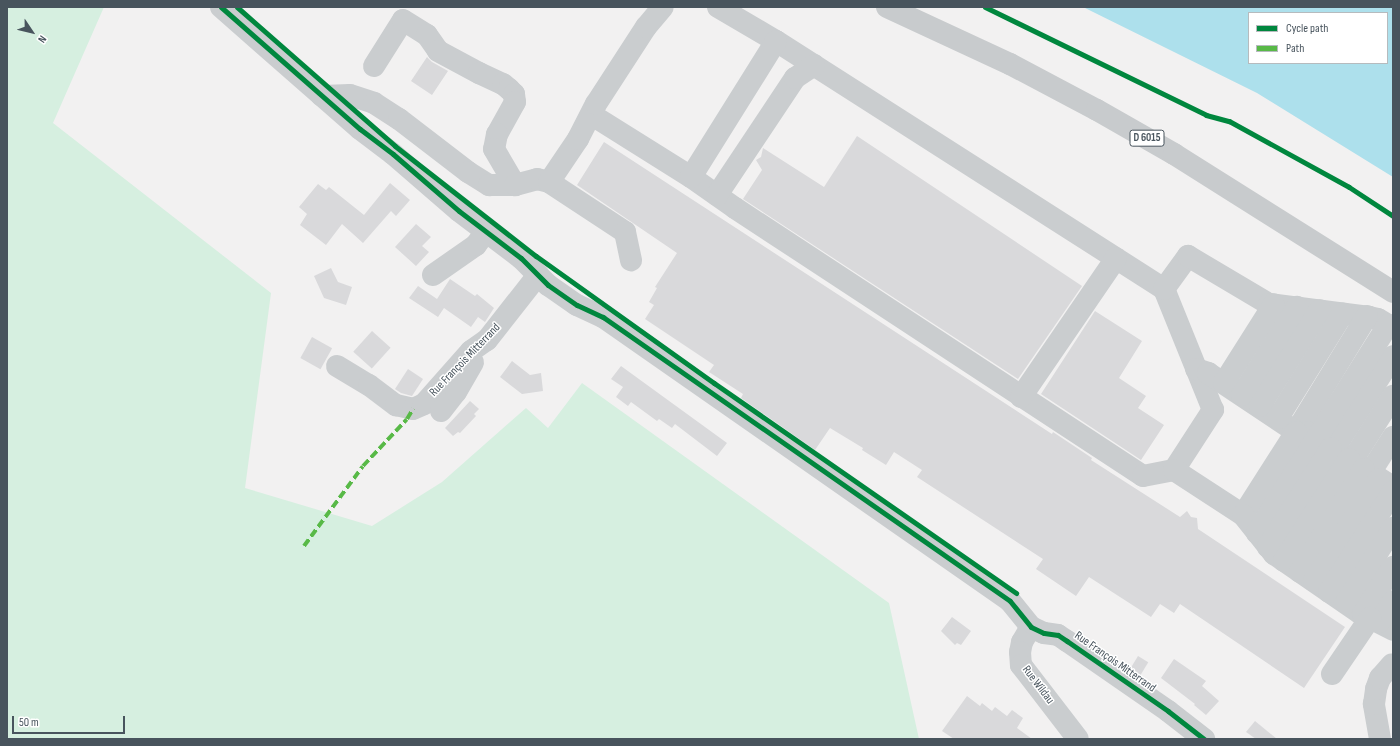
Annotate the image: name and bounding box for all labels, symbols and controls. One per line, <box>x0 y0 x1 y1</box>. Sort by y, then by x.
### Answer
north arrow <box>12 12 52 52</box>
legend <box>1248 12 1388 64</box>
text: Cycle path <box>1286 21 1328 36</box>
text: N <box>35 33 49 45</box>
text: Path <box>1286 41 1304 56</box>
road number: D 6015 <box>1129 129 1165 147</box>
street label: Rue François Mitterrand <box>427 321 503 399</box>
street label: Rue François Mitterrand <box>1072 629 1158 695</box>
street label: Rue Wildau <box>1019 663 1057 707</box>
scale bar <box>14 708 127 734</box>
text: 50 m <box>19 715 39 730</box>

